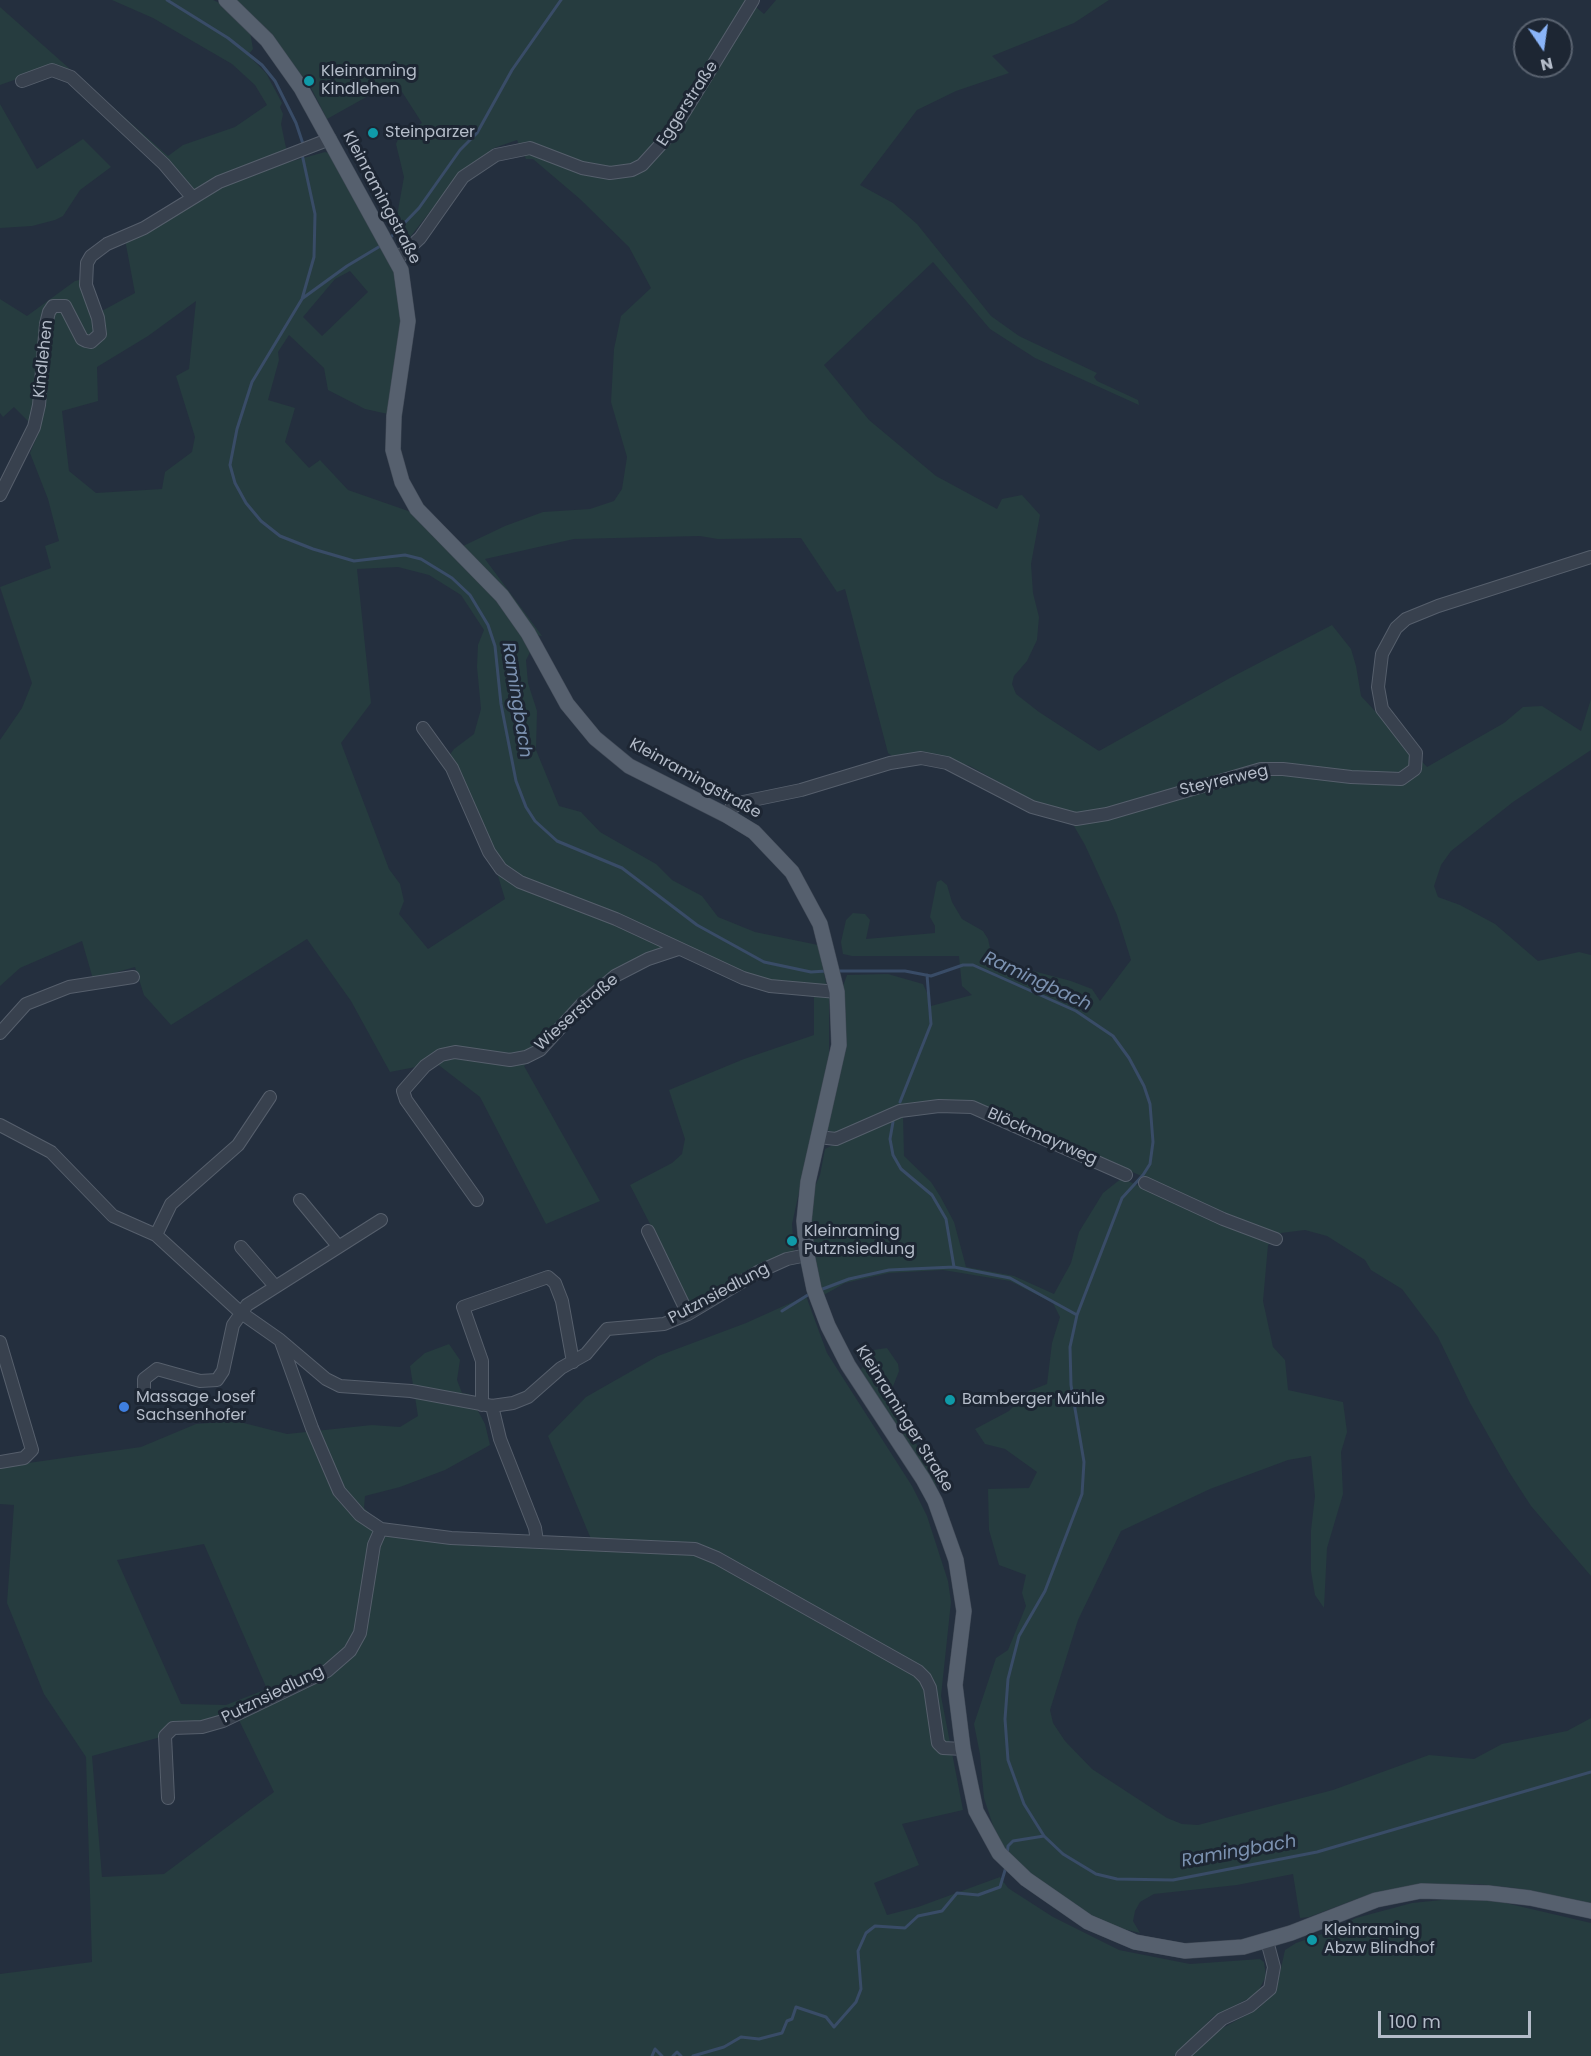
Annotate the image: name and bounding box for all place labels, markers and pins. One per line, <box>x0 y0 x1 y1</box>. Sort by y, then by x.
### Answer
place label: Kleinraming Kindlehen <box>321 62 417 100</box>
marker: Kleinraming Kindlehen <box>302 74 316 88</box>
place label: Steinparzer <box>385 123 475 143</box>
marker: Steinparzer <box>366 126 380 140</box>
place label: Kleinraming Putznsiedlung <box>804 1222 915 1260</box>
marker: Kleinraming Putznsiedlung <box>785 1234 799 1248</box>
place label: Massage Josef Sachsenhofer <box>136 1388 255 1426</box>
place label: Bamberger Mühle <box>962 1390 1105 1410</box>
marker: Bamberger Mühle <box>943 1393 957 1407</box>
marker: Massage Josef Sachsenhofer <box>117 1400 131 1414</box>
place label: Kleinraming Abzw Blindhof <box>1324 1921 1435 1959</box>
marker: Kleinraming Abzw Blindhof <box>1305 1933 1319 1947</box>

